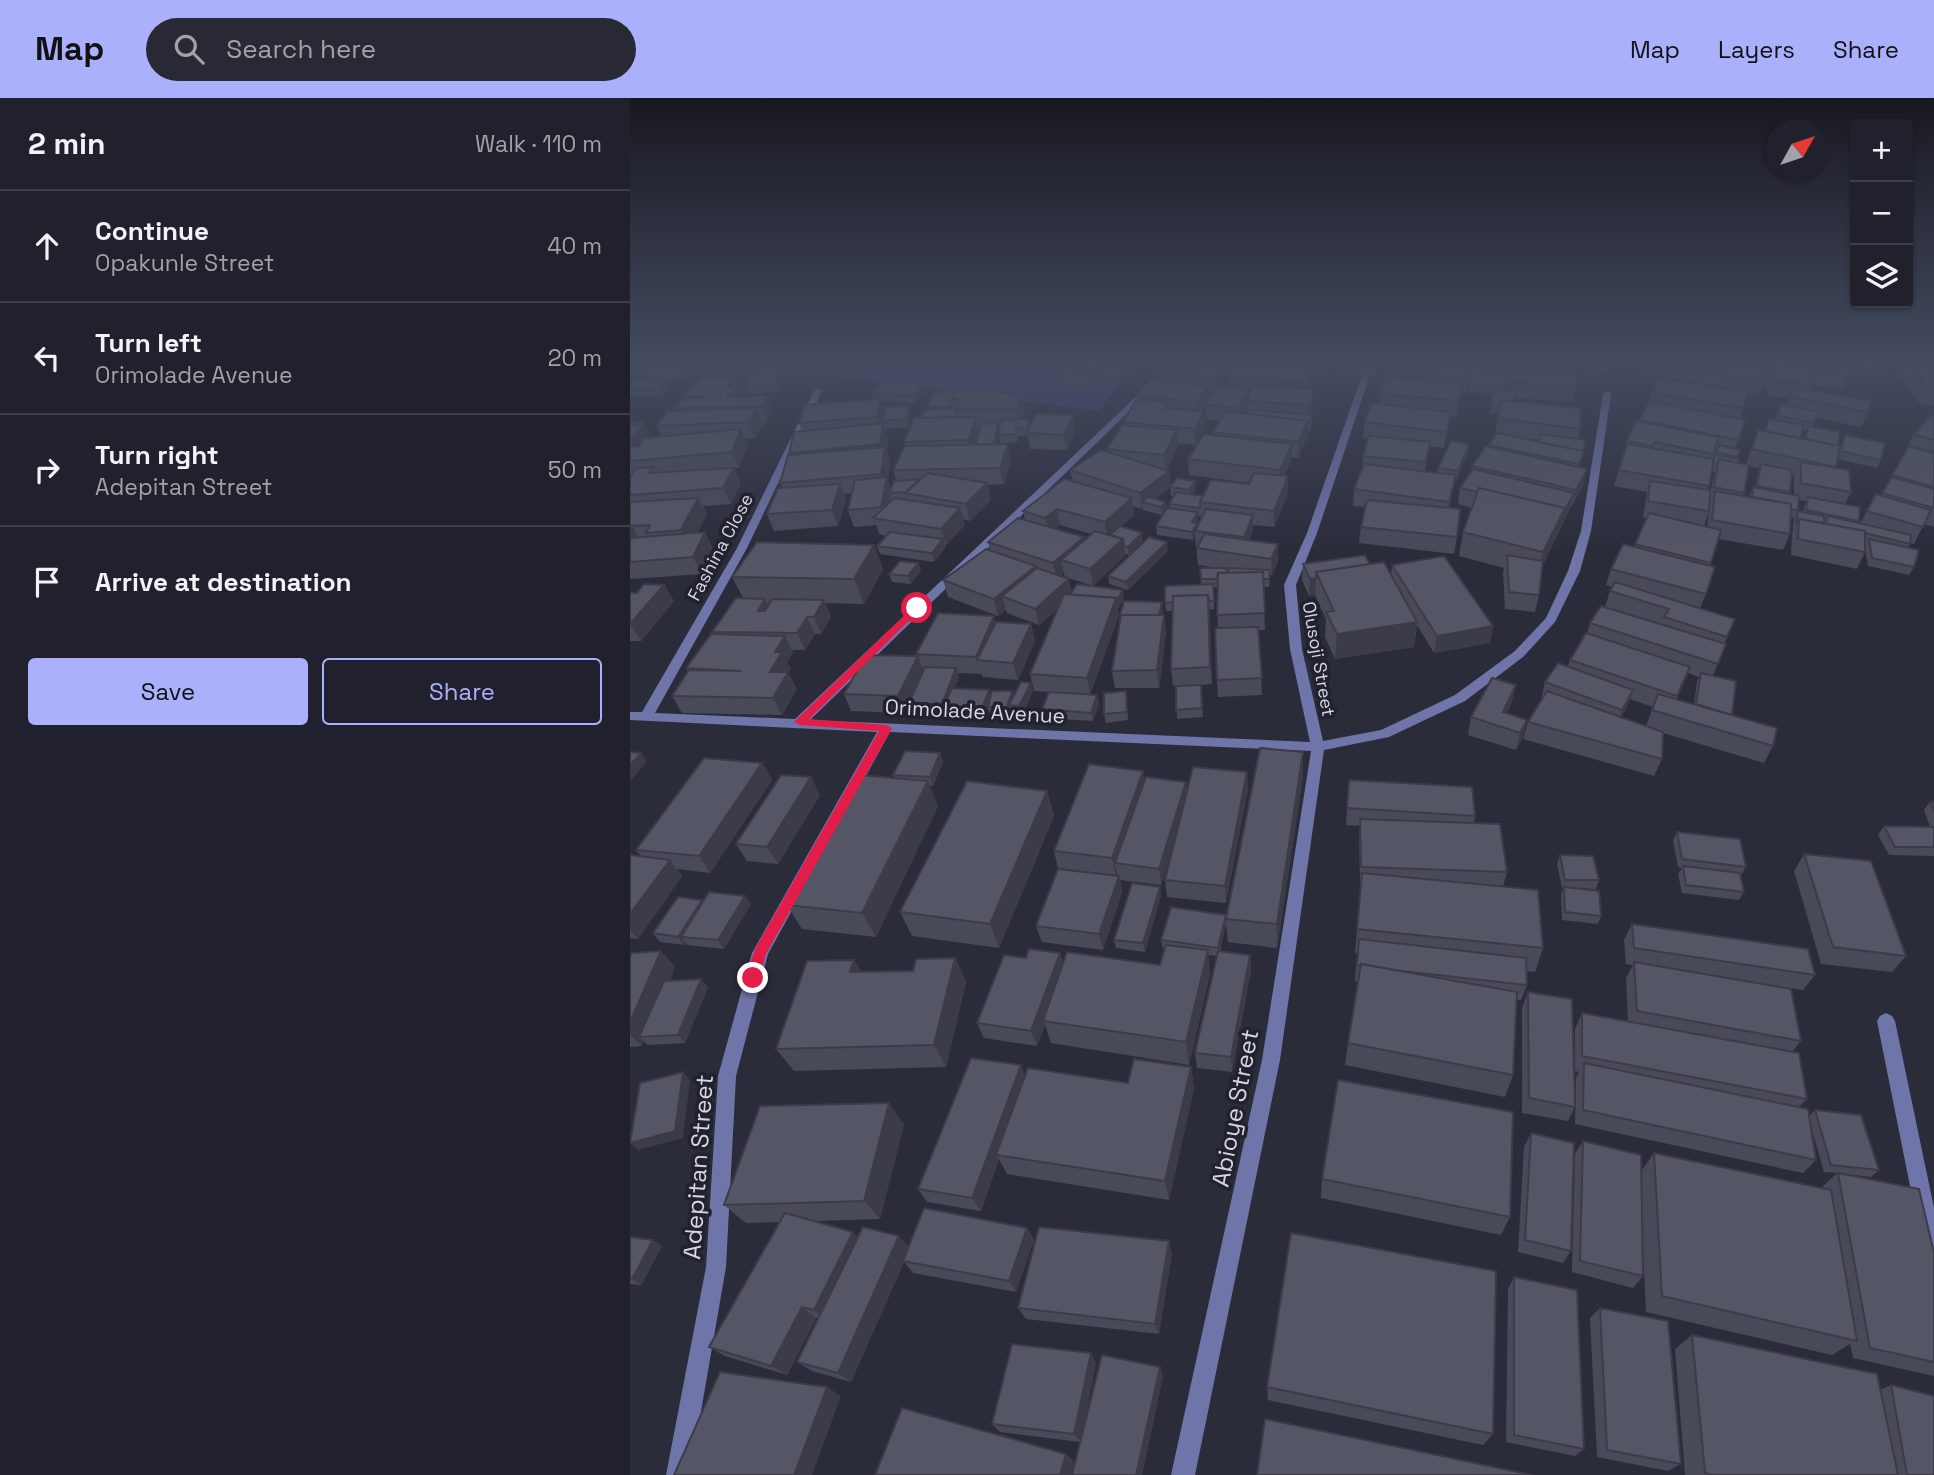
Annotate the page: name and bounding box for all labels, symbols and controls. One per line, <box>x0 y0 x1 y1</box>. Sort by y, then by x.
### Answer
search box <box>146 18 636 81</box>
text: Map <box>35 28 104 70</box>
icon: search <box>170 30 208 68</box>
text: Search here <box>226 32 376 66</box>
text: Map <box>1630 34 1680 65</box>
text: Layers <box>1718 34 1795 65</box>
text: Share <box>1833 34 1899 65</box>
north arrow <box>1766 119 1829 182</box>
map controls <box>1850 119 1913 308</box>
button: + <box>1850 119 1913 182</box>
text: 2 min <box>28 124 106 163</box>
text: Walk · 110 m <box>475 129 602 159</box>
button: − <box>1850 182 1913 245</box>
text: Continue <box>95 214 209 248</box>
icon: ahead <box>28 227 66 265</box>
text: 40 m <box>547 231 602 261</box>
button: layers <box>1850 245 1913 308</box>
text: Opakunle Street <box>95 248 274 278</box>
text: Turn left <box>95 326 202 360</box>
icon: left <box>28 339 66 377</box>
text: 20 m <box>548 343 602 373</box>
text: Orimolade Avenue <box>95 360 293 390</box>
text: Turn right <box>95 438 219 472</box>
icon: right <box>28 451 66 489</box>
text: 50 m <box>548 455 602 485</box>
text: Adepitan Street <box>95 472 272 502</box>
street label: Fashina Close <box>682 489 758 605</box>
icon: arrive <box>28 563 66 601</box>
text: Arrive at destination <box>95 565 352 599</box>
route start <box>901 592 932 623</box>
street label: Olusoji Street <box>1298 600 1340 718</box>
button: Save <box>28 658 308 725</box>
button: Share <box>322 658 602 725</box>
street label: Orimolade Avenue <box>884 693 1066 729</box>
route end <box>737 962 768 993</box>
street label: Abioye Street <box>1205 1027 1265 1189</box>
street label: Adepitan Street <box>676 1074 720 1260</box>

